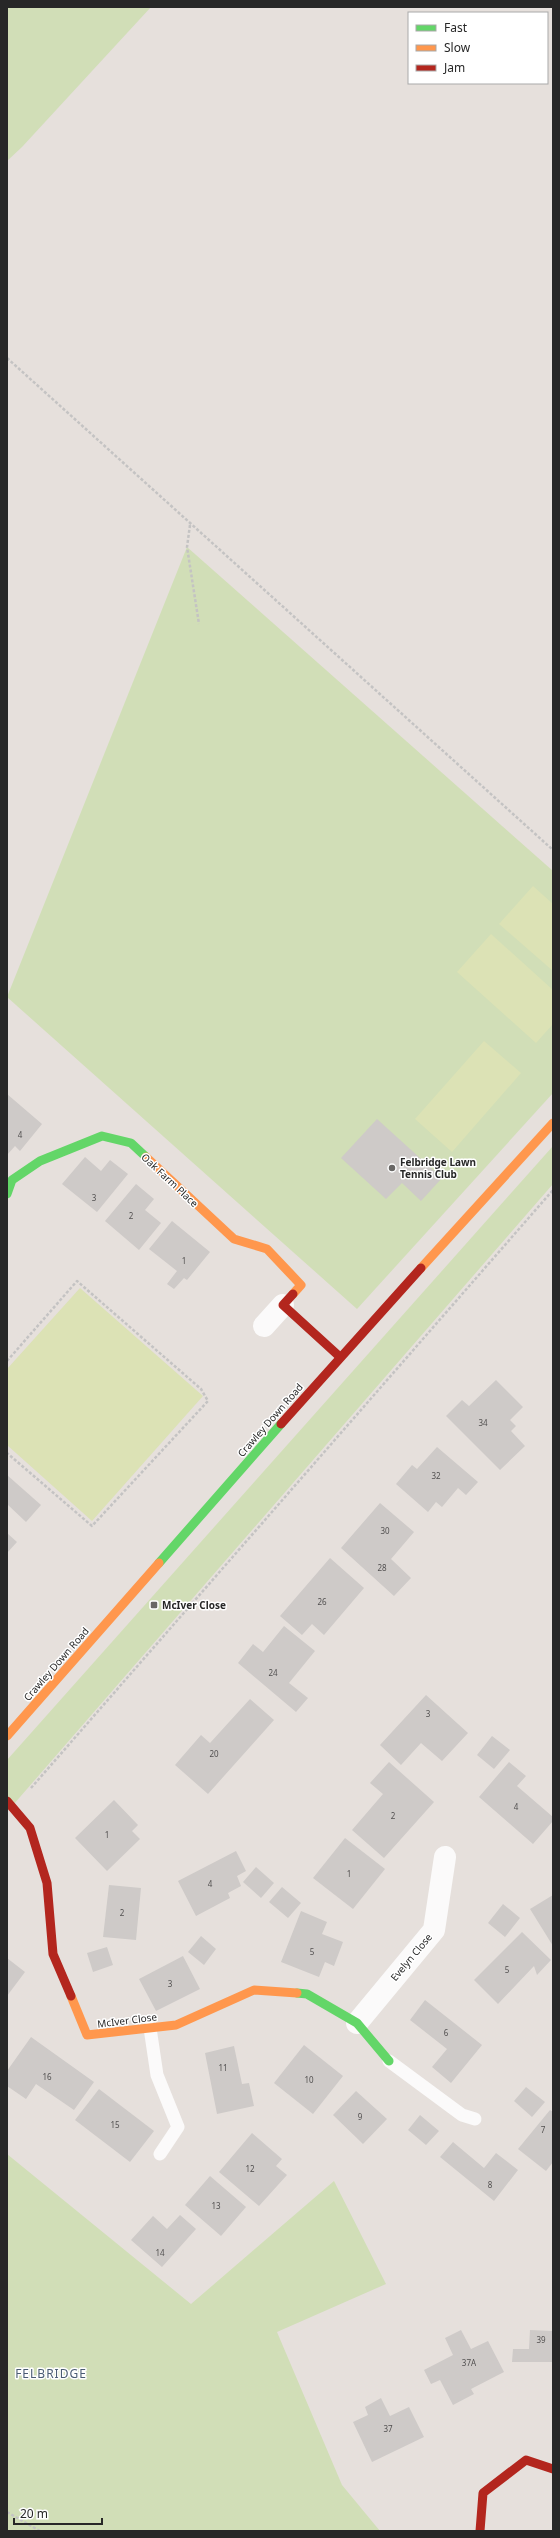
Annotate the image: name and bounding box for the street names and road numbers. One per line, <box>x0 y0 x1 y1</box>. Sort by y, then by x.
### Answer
street label: Oak Farm Place <box>139 1150 202 1210</box>
street label: Crawley Down Road <box>234 1380 306 1460</box>
street label: Crawley Down Road <box>20 1624 92 1704</box>
street label: Evelyn Close <box>387 1930 435 1984</box>
street label: McIver Close <box>96 2009 158 2031</box>

